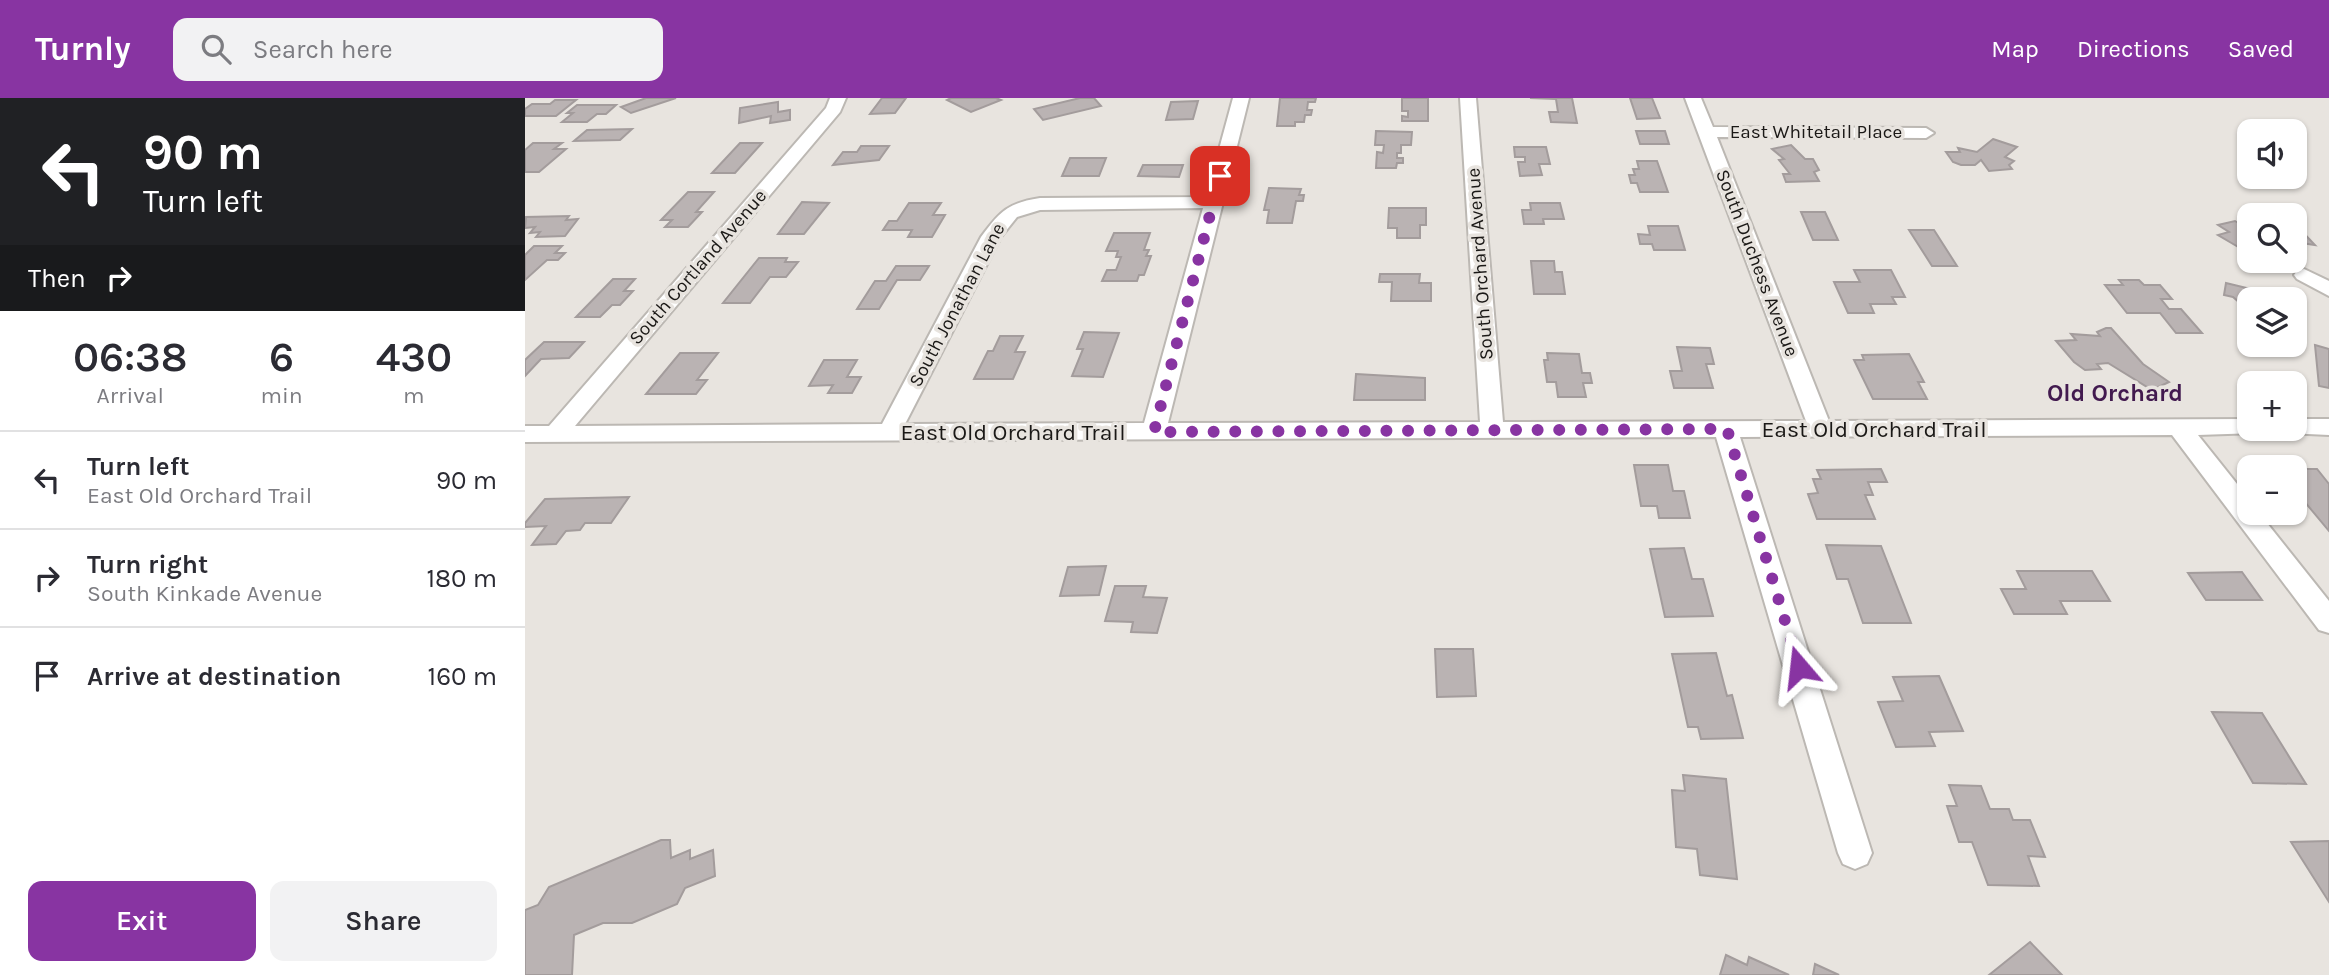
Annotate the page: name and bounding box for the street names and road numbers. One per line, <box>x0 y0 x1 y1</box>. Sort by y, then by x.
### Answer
street label: East Whitetail Place <box>1730 121 1902 143</box>
street label: South Duchess Avenue <box>1711 166 1803 360</box>
street label: South Orchard Avenue <box>1462 167 1498 361</box>
street label: South Cortland Avenue <box>625 185 771 349</box>
street label: South Jonathan Lane <box>905 219 1009 391</box>
street label: East Old Orchard Trail <box>1761 416 1987 443</box>
street label: East Old Orchard Trail <box>900 419 1126 446</box>

